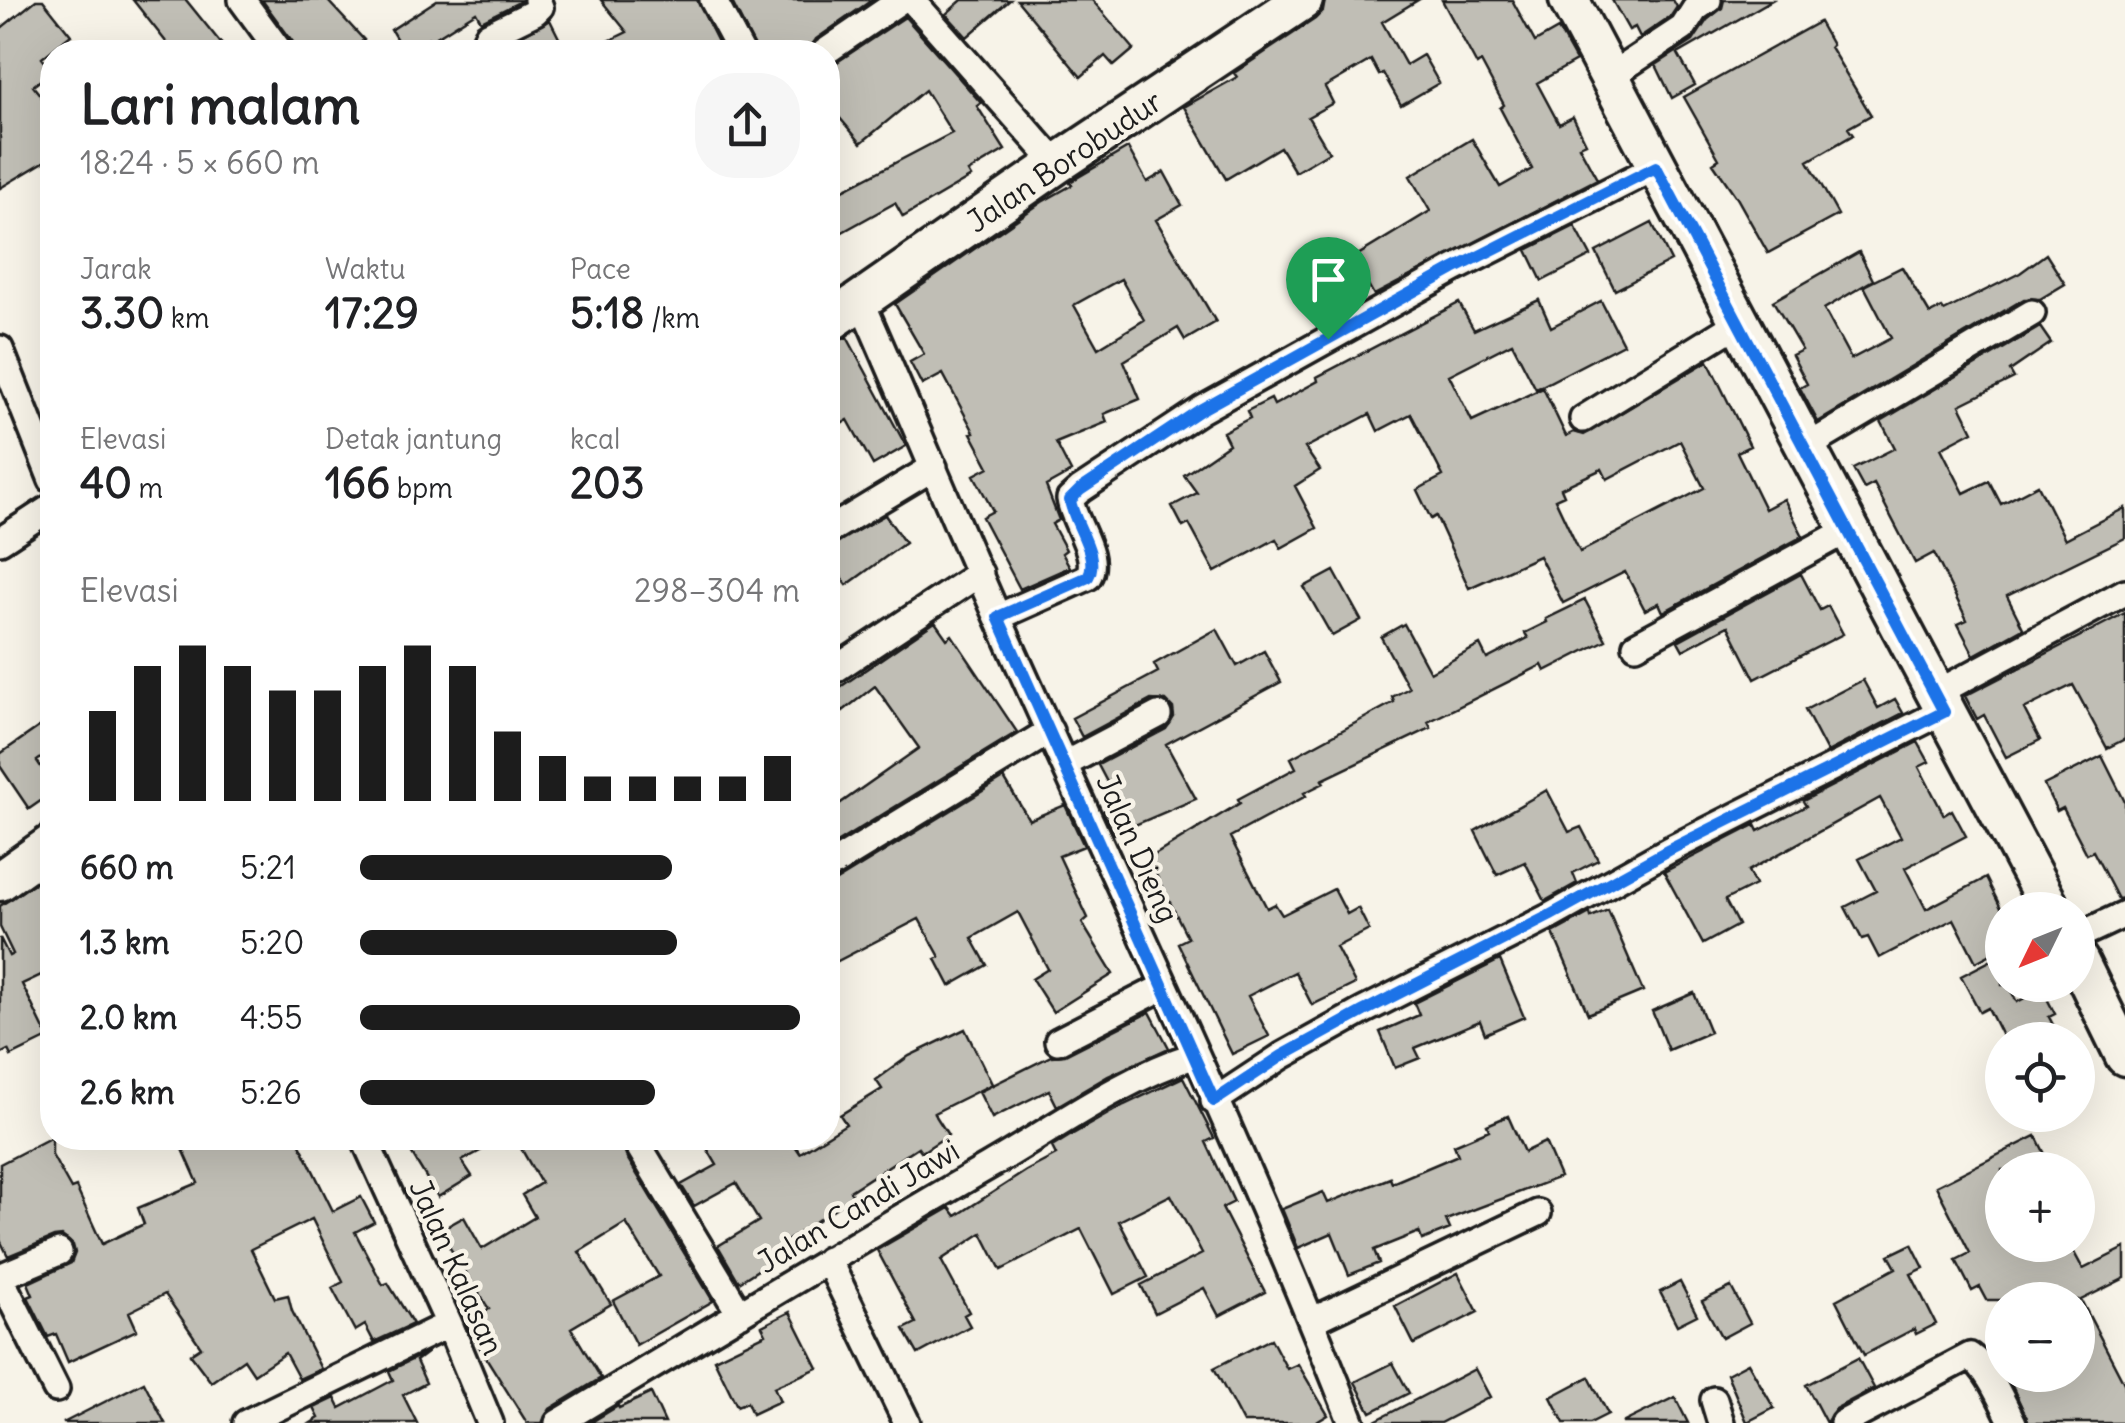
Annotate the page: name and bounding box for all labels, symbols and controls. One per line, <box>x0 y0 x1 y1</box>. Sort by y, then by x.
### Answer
text: Lari malam <box>80 70 360 139</box>
button: share <box>695 73 800 178</box>
street label: Jalan Borobudur <box>959 82 1169 240</box>
text: 18:24 · 5 × 660 m <box>80 142 320 183</box>
pin <box>1286 237 1371 340</box>
text: Jarak <box>80 251 152 287</box>
text: Waktu <box>325 251 406 287</box>
text: Pace <box>570 251 631 287</box>
icon: arrive <box>1301 252 1356 307</box>
text: 3.30 <box>80 287 164 339</box>
text: 17:29 <box>325 287 419 339</box>
text: 5:18 <box>570 287 645 339</box>
text: km <box>164 300 210 336</box>
text: /km <box>645 300 700 336</box>
text: Elevasi <box>80 421 166 457</box>
text: Detak jantung <box>325 421 502 457</box>
text: kcal <box>570 421 620 457</box>
text: 40 <box>80 457 132 509</box>
text: 166 <box>325 457 390 509</box>
text: 203 <box>570 457 645 509</box>
text: m <box>132 470 163 506</box>
text: bpm <box>390 470 453 506</box>
text: Elevasi <box>80 570 179 611</box>
text: 298–304 m <box>634 570 800 611</box>
street label: Jalan Dieng <box>1088 768 1188 928</box>
text: 660 m <box>80 847 174 888</box>
text: 5:21 <box>240 847 296 888</box>
north arrow <box>1985 892 2095 1002</box>
map controls <box>1985 892 2095 1392</box>
text: 1.3 km <box>80 922 170 963</box>
text: 5:20 <box>240 922 304 963</box>
text: 2.0 km <box>80 997 177 1038</box>
text: 4:55 <box>240 997 303 1038</box>
button: locate <box>1985 1022 2095 1132</box>
text: 2.6 km <box>80 1072 175 1113</box>
text: 5:26 <box>240 1072 302 1113</box>
street label: Jalan Candi Jawi <box>750 1131 966 1281</box>
button: + <box>1985 1152 2095 1262</box>
street label: Jalan Kalasan <box>401 1173 513 1361</box>
button: − <box>1985 1282 2095 1392</box>

